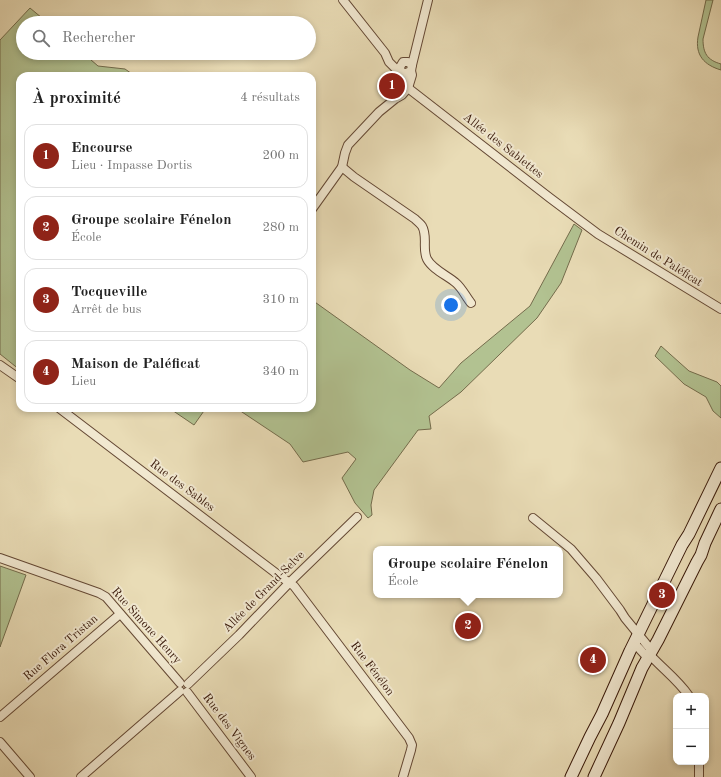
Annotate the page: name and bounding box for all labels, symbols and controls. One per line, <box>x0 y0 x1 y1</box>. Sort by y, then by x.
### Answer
search box <box>16 16 316 60</box>
icon: search <box>30 27 52 49</box>
text: Rechercher <box>62 31 135 46</box>
pin: 1 <box>379 71 405 101</box>
text: À proximité <box>32 90 121 107</box>
text: 4 résultats <box>240 91 300 104</box>
street label: Allée des Sablettes <box>461 111 545 181</box>
text: Encourse <box>71 141 133 156</box>
text: 1 <box>42 149 50 162</box>
text: 200 m <box>262 149 299 162</box>
text: Lieu · Impasse Dortis <box>71 159 192 172</box>
text: Groupe scolaire Fénelon <box>71 213 231 228</box>
text: 2 <box>42 221 50 234</box>
text: 280 m <box>262 221 299 234</box>
street label: Chemin de Paléficat <box>612 225 704 289</box>
text: École <box>71 231 102 244</box>
text: Tocqueville <box>71 285 147 300</box>
text: 3 <box>42 293 50 306</box>
text: 310 m <box>262 293 299 306</box>
your location <box>441 295 461 315</box>
text: Arrêt de bus <box>71 303 141 316</box>
text: Maison de Paléficat <box>71 357 200 372</box>
text: 4 <box>42 365 50 378</box>
text: 340 m <box>262 365 299 378</box>
text: Lieu <box>71 375 96 388</box>
street label: Rue des Sables <box>147 458 217 514</box>
popup <box>373 546 563 598</box>
street label: Allée de Grand-Selve <box>221 549 307 635</box>
text: Groupe scolaire Fénelon <box>388 557 548 572</box>
text: École <box>388 575 418 588</box>
pin: 3 <box>649 580 675 610</box>
street label: Rue Simone Henry <box>109 586 184 667</box>
pin: 2 <box>455 611 481 641</box>
street label: Rue Flora Tristan <box>22 612 101 683</box>
street label: Rue Fénélon <box>348 640 396 699</box>
pin: 4 <box>580 645 606 675</box>
street label: Rue des Vignes <box>200 691 258 763</box>
map controls <box>673 693 709 765</box>
button: + <box>673 693 709 729</box>
button: − <box>673 729 709 765</box>

